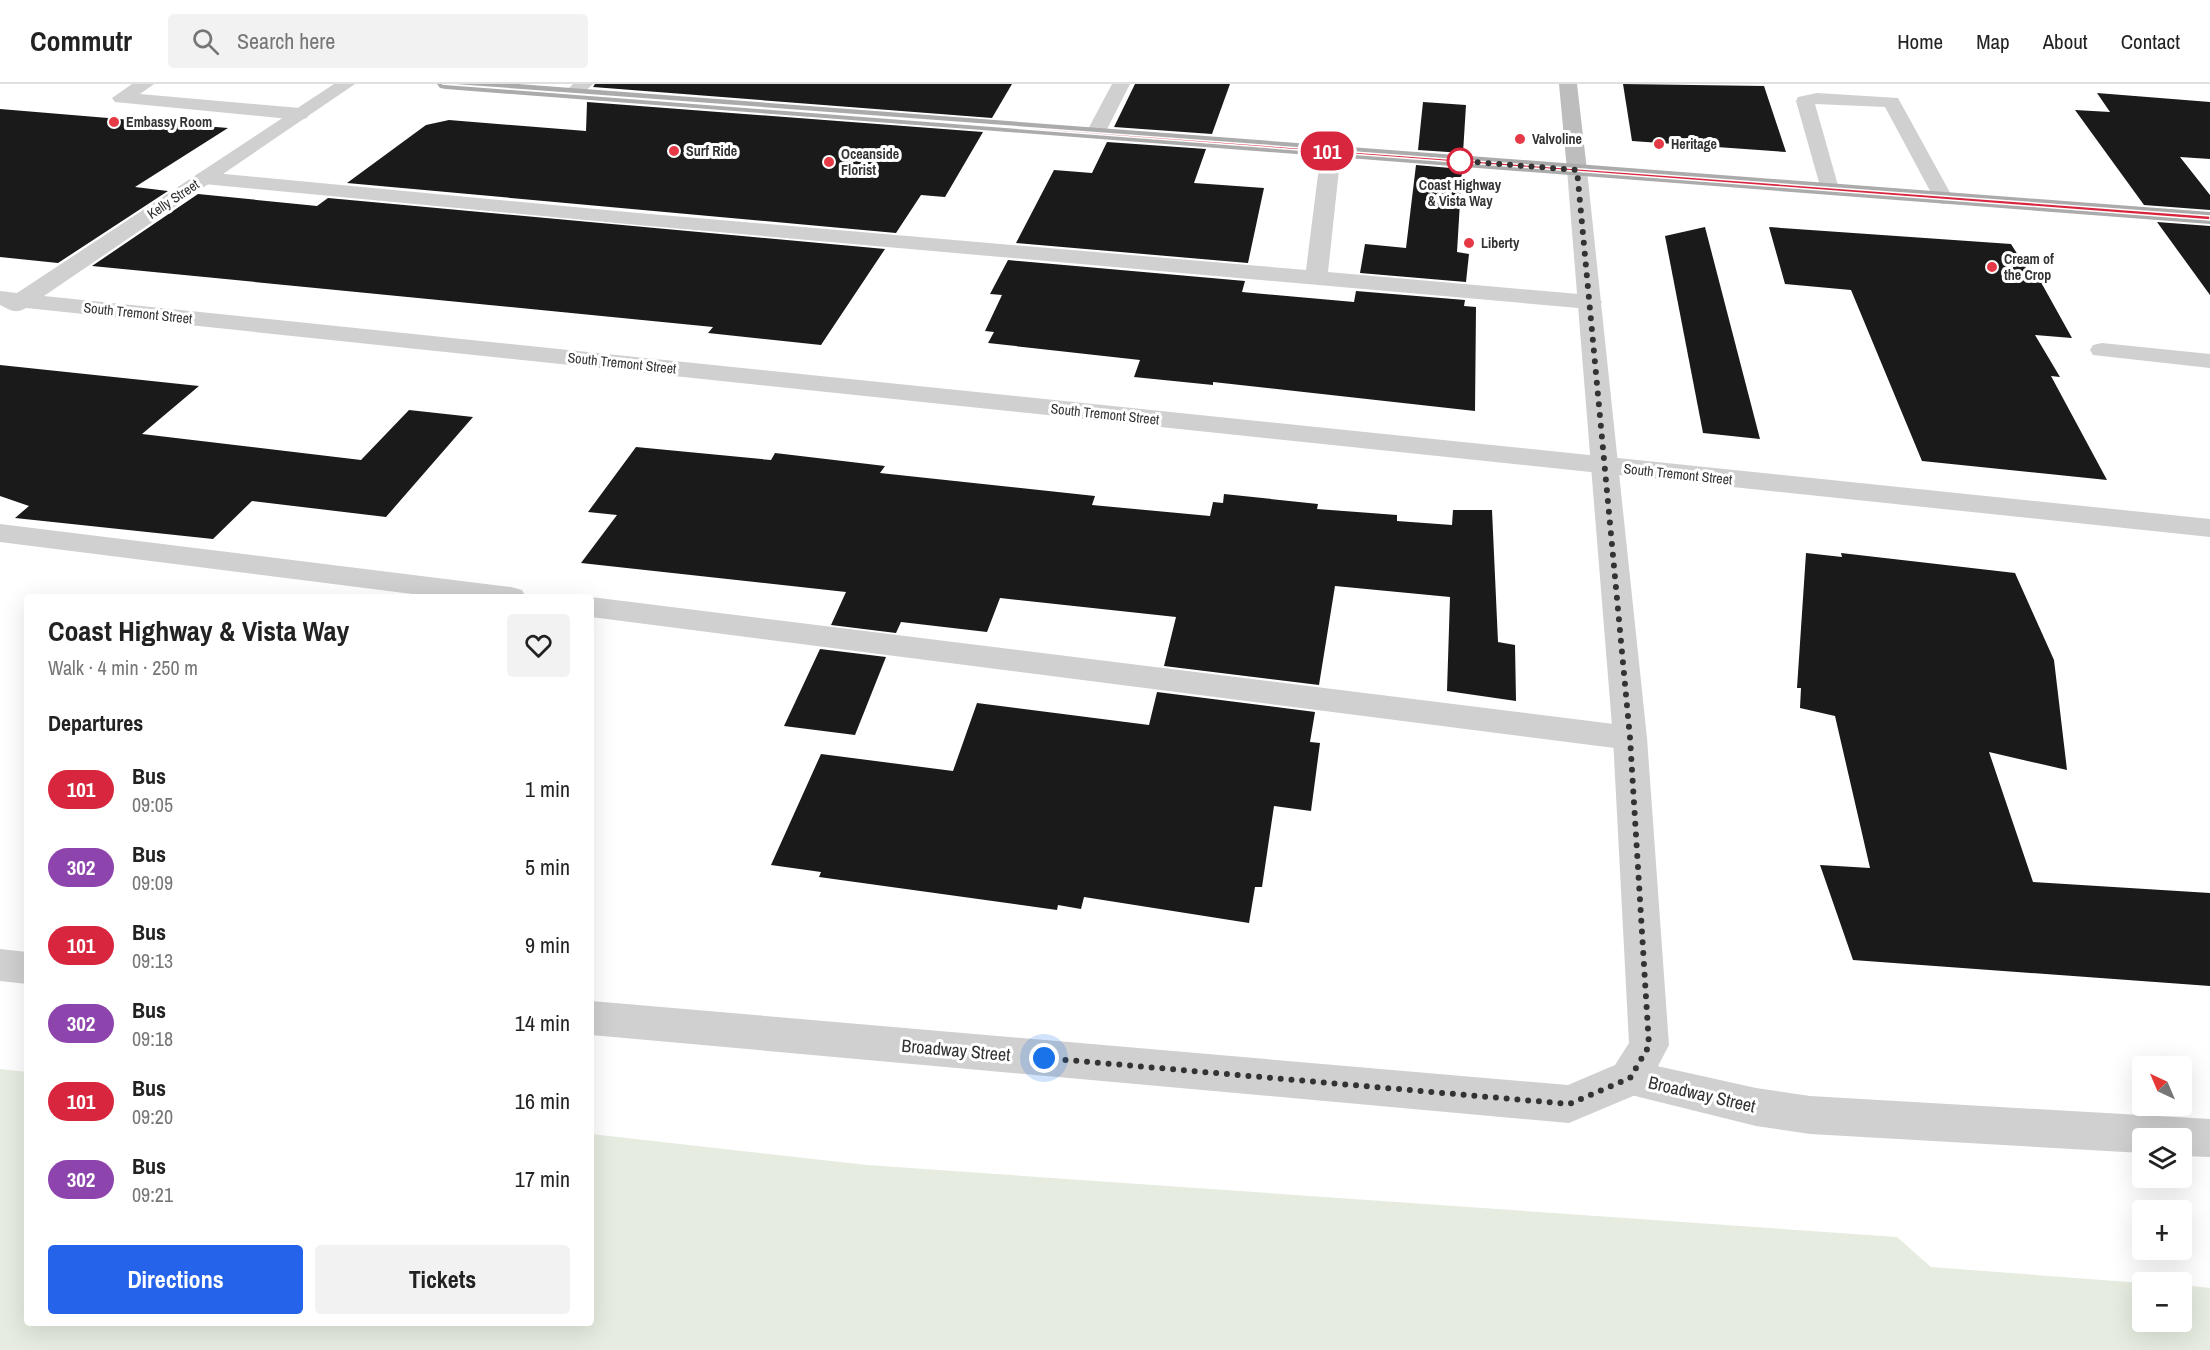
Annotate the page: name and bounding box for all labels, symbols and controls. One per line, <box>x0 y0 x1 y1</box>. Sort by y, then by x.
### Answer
search box <box>168 14 588 68</box>
text: Commutr <box>30 22 132 60</box>
icon: search <box>189 25 222 58</box>
text: Search here <box>237 26 335 56</box>
text: Home <box>1897 27 1943 56</box>
text: Map <box>1976 27 2010 56</box>
text: About <box>2043 27 2088 56</box>
text: Contact <box>2121 27 2180 56</box>
place label: Embassy Room <box>126 113 212 131</box>
marker: Embassy Room <box>107 115 121 129</box>
place label: Valvoline <box>1532 130 1582 148</box>
line badge: 101 <box>1292 132 1362 170</box>
marker: Valvoline <box>1513 132 1527 146</box>
place label: Heritage <box>1671 135 1717 153</box>
text: 101 <box>1313 137 1341 166</box>
marker: Heritage <box>1652 137 1666 151</box>
place label: Surf Ride <box>686 142 737 160</box>
marker: Surf Ride <box>667 144 681 158</box>
place label: Oceanside Florist <box>841 145 899 179</box>
marker: Coast Highway & Vista Way <box>1447 148 1473 174</box>
marker: Oceanside Florist <box>822 155 836 169</box>
street label: Kelly Street <box>144 175 202 223</box>
place label: Coast Highway & Vista Way <box>1419 176 1502 210</box>
place label: Liberty <box>1481 234 1520 252</box>
marker: Liberty <box>1462 236 1476 250</box>
place label: Cream of the Crop <box>2004 250 2054 284</box>
marker: Cream of the Crop <box>1985 260 1999 274</box>
street label: South Tremont Street <box>83 298 193 328</box>
street label: South Tremont Street <box>567 348 677 378</box>
street label: South Tremont Street <box>1050 399 1160 429</box>
street label: South Tremont Street <box>1623 459 1733 489</box>
text: Coast Highway & Vista Way <box>48 612 349 650</box>
button: heart <box>507 614 570 677</box>
text: Walk · 4 min · 250 m <box>48 654 198 681</box>
text: Departures <box>48 708 143 738</box>
text: Bus <box>132 761 166 791</box>
text: 1 min <box>525 774 570 804</box>
text: 101 <box>67 775 95 804</box>
text: 09:05 <box>132 791 173 818</box>
text: Bus <box>132 839 166 869</box>
text: 5 min <box>525 852 570 882</box>
text: 302 <box>67 853 95 882</box>
text: 09:09 <box>132 869 173 896</box>
text: Bus <box>132 917 166 947</box>
text: 9 min <box>525 930 570 960</box>
text: 101 <box>67 931 95 960</box>
text: 09:13 <box>132 947 173 974</box>
text: Bus <box>132 995 166 1025</box>
text: 14 min <box>515 1008 570 1038</box>
text: 302 <box>67 1009 95 1038</box>
text: 09:18 <box>132 1025 173 1052</box>
street label: Broadway Street <box>901 1033 1011 1067</box>
your location <box>1029 1043 1059 1073</box>
north arrow <box>2132 1056 2192 1116</box>
map controls <box>2132 1056 2192 1332</box>
street label: Broadway Street <box>1646 1070 1758 1118</box>
text: Bus <box>132 1073 166 1103</box>
text: 16 min <box>515 1086 570 1116</box>
text: 101 <box>67 1087 95 1116</box>
text: 09:20 <box>132 1103 173 1130</box>
button: layers <box>2132 1128 2192 1188</box>
text: Bus <box>132 1151 166 1181</box>
text: 17 min <box>515 1164 570 1194</box>
text: 302 <box>67 1165 95 1194</box>
text: 09:21 <box>132 1181 173 1208</box>
button: + <box>2132 1200 2192 1260</box>
button: Directions <box>48 1245 303 1314</box>
button: Tickets <box>315 1245 570 1314</box>
button: − <box>2132 1272 2192 1332</box>

